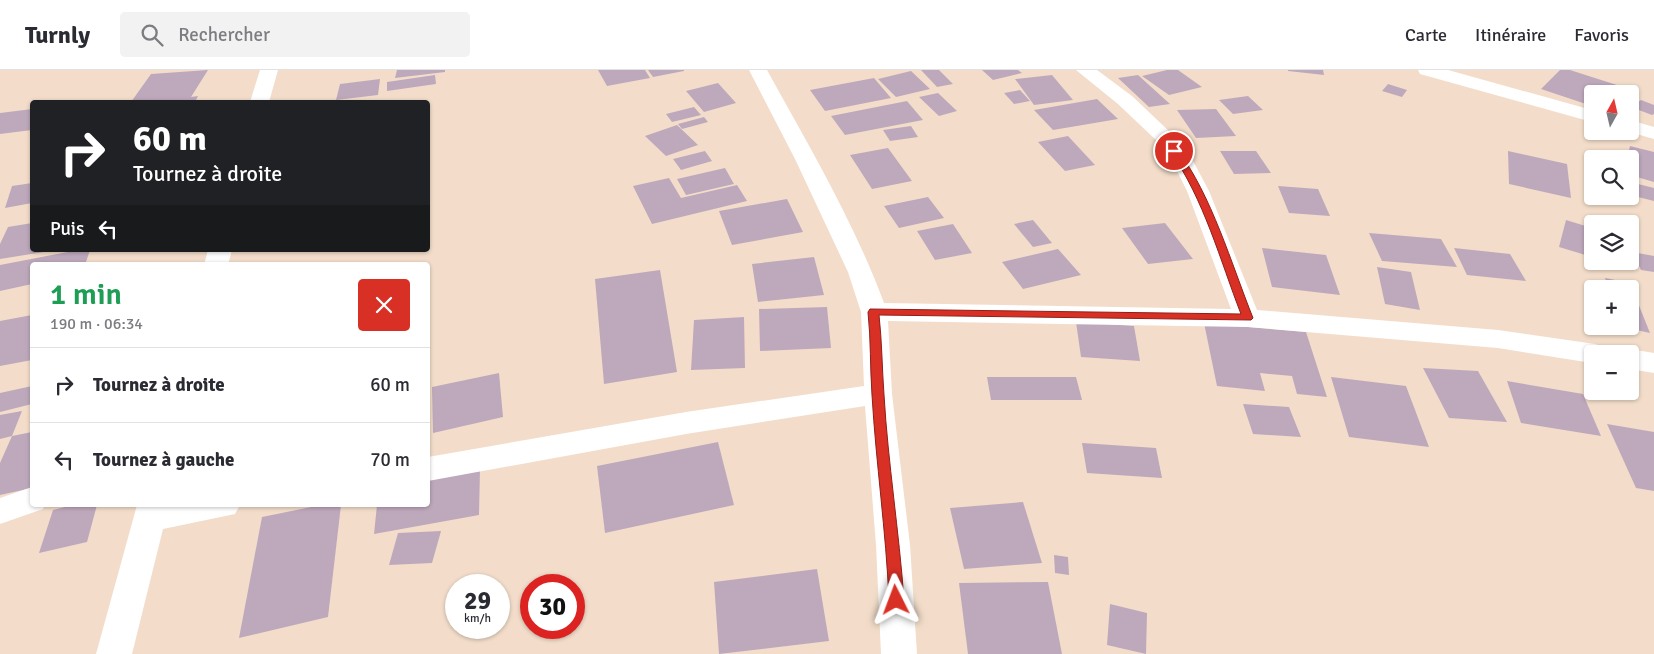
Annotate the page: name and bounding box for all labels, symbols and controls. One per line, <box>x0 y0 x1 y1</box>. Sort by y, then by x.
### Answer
search box <box>120 12 470 57</box>
text: Turnly <box>25 20 90 50</box>
icon: search <box>138 21 166 49</box>
text: Rechercher <box>178 23 270 47</box>
text: Carte <box>1405 24 1447 46</box>
text: Itinéraire <box>1475 24 1546 46</box>
text: Favoris <box>1574 24 1629 46</box>
north arrow <box>1584 85 1639 140</box>
map controls <box>1584 85 1639 400</box>
text: 60 m <box>133 117 207 160</box>
icon: right <box>50 120 115 185</box>
pin <box>1153 130 1195 172</box>
icon: arrive <box>1160 137 1188 165</box>
button: search <box>1584 150 1639 205</box>
text: Tournez à droite <box>133 160 282 187</box>
icon: left <box>94 215 122 243</box>
button: layers <box>1584 215 1639 270</box>
text: Puis <box>50 217 84 241</box>
text: 1 min <box>50 276 122 313</box>
button: close <box>358 279 410 331</box>
button: + <box>1584 280 1639 335</box>
text: 190 m · 06:34 <box>50 314 143 334</box>
button: − <box>1584 345 1639 400</box>
icon: right <box>50 371 78 399</box>
text: Tournez à droite <box>93 373 225 397</box>
text: 60 m <box>370 373 410 397</box>
icon: left <box>50 446 78 474</box>
text: Tournez à gauche <box>93 448 234 472</box>
text: 70 m <box>370 448 410 472</box>
position arrow <box>869 573 921 625</box>
speed limit sign: 30 <box>520 574 585 639</box>
text: 29 <box>464 585 491 616</box>
text: km/h <box>464 611 491 626</box>

